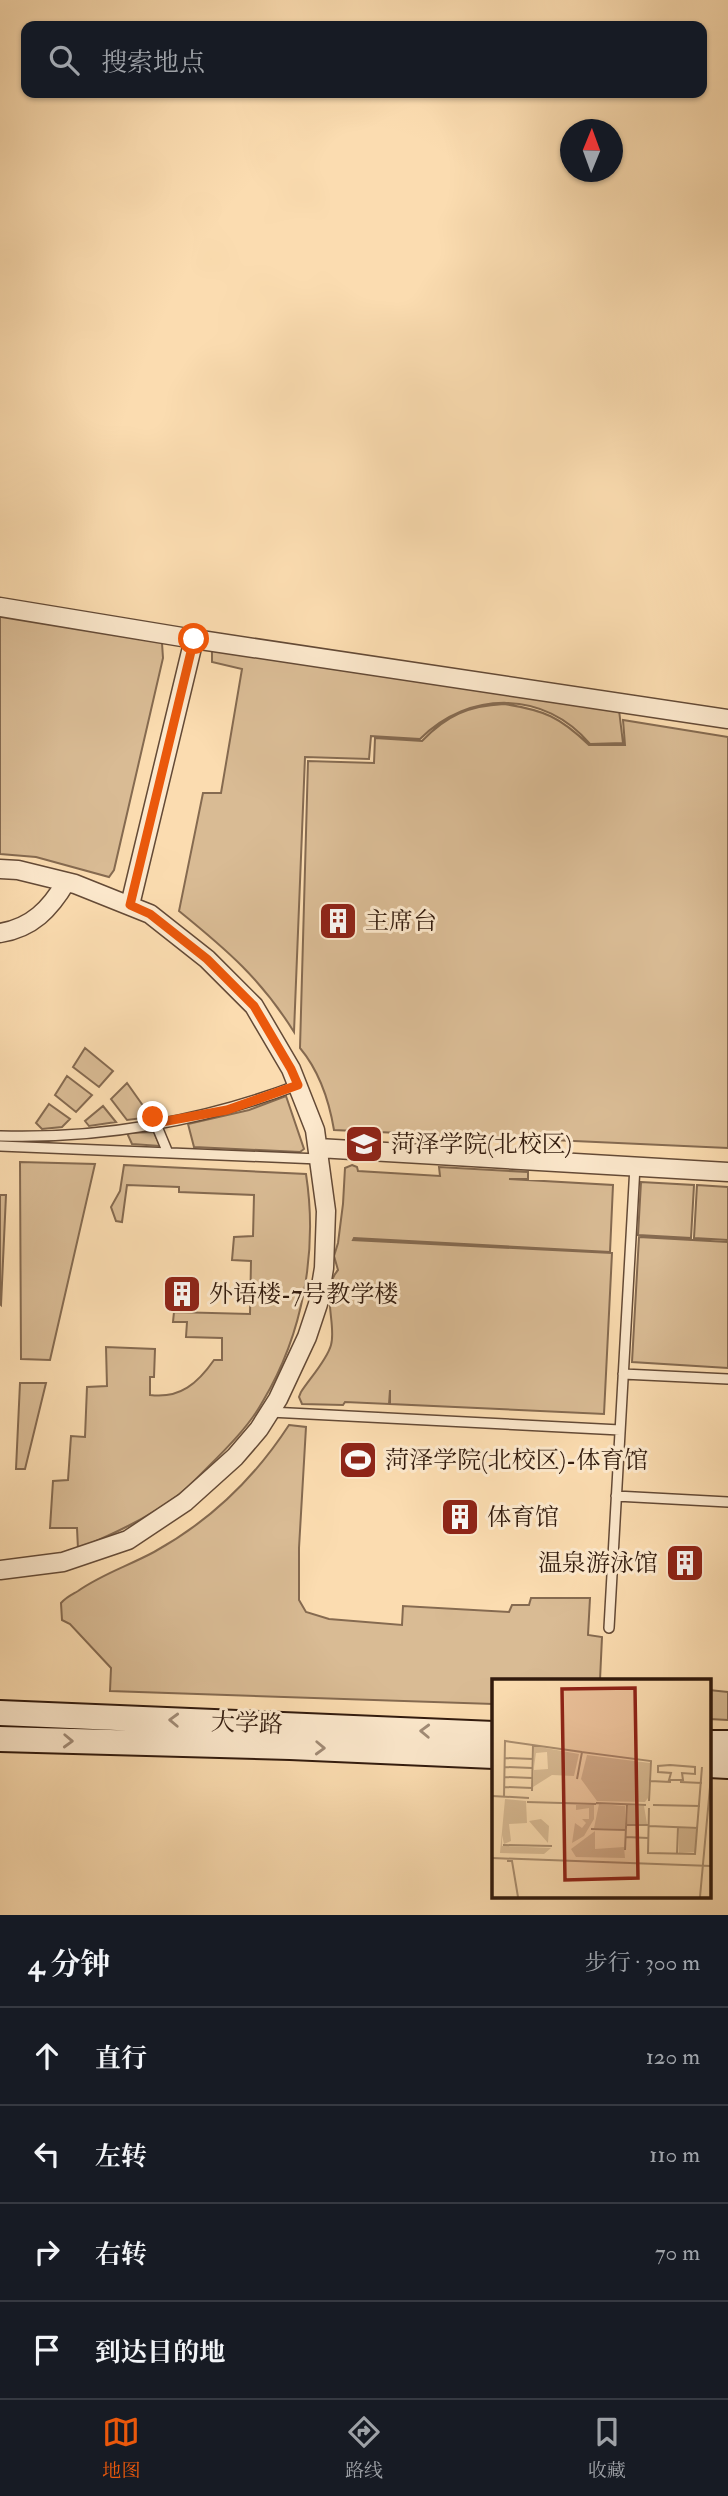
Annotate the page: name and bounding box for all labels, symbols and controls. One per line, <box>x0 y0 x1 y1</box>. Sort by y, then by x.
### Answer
search box <box>21 21 707 98</box>
icon: search <box>45 41 83 79</box>
text: 搜索地点 <box>101 47 205 79</box>
north arrow <box>560 119 623 182</box>
route start <box>178 623 209 654</box>
building icon: 主席台 <box>317 900 359 942</box>
place label: 主席台 <box>365 906 437 937</box>
route end <box>137 1101 168 1132</box>
school or university icon: 菏泽学院(北校区) <box>343 1123 385 1165</box>
place label: 菏泽学院(北校区) <box>391 1129 572 1160</box>
building icon: 外语楼-7号教学楼 <box>161 1273 203 1315</box>
place label: 外语楼-7号教学楼 <box>209 1279 398 1310</box>
sports icon: 菏泽学院(北校区)-体育馆 <box>337 1439 379 1481</box>
place label: 菏泽学院(北校区)-体育馆 <box>385 1445 648 1476</box>
building icon: 体育馆 <box>439 1496 481 1538</box>
place label: 体育馆 <box>487 1502 559 1533</box>
building icon: 温泉游泳馆 <box>664 1542 706 1584</box>
place label: 温泉游泳馆 <box>538 1548 658 1579</box>
inset map <box>492 1679 710 1898</box>
street label: 大学路 <box>210 1707 284 1740</box>
one-way arrow <box>168 1713 179 1728</box>
one-way arrow <box>420 1723 431 1738</box>
one-way arrow <box>63 1733 74 1748</box>
one-way arrow <box>315 1741 326 1756</box>
text: 4 分钟 <box>28 1946 111 1983</box>
text: 步行 · 300 m <box>585 1948 700 1977</box>
icon: ahead <box>28 2037 66 2075</box>
text: 120 m <box>646 2042 700 2071</box>
text: 直行 <box>95 2043 147 2075</box>
icon: left <box>28 2135 66 2173</box>
text: 110 m <box>649 2140 700 2169</box>
text: 左转 <box>95 2141 147 2173</box>
icon: right <box>28 2233 66 2271</box>
text: 70 m <box>655 2238 700 2267</box>
text: 右转 <box>95 2239 147 2271</box>
icon: arrive <box>28 2331 66 2369</box>
text: 到达目的地 <box>95 2337 225 2369</box>
tab: 地图 <box>102 2413 140 2483</box>
tab: 路线 <box>345 2413 383 2483</box>
tab: 收藏 <box>588 2413 626 2483</box>

